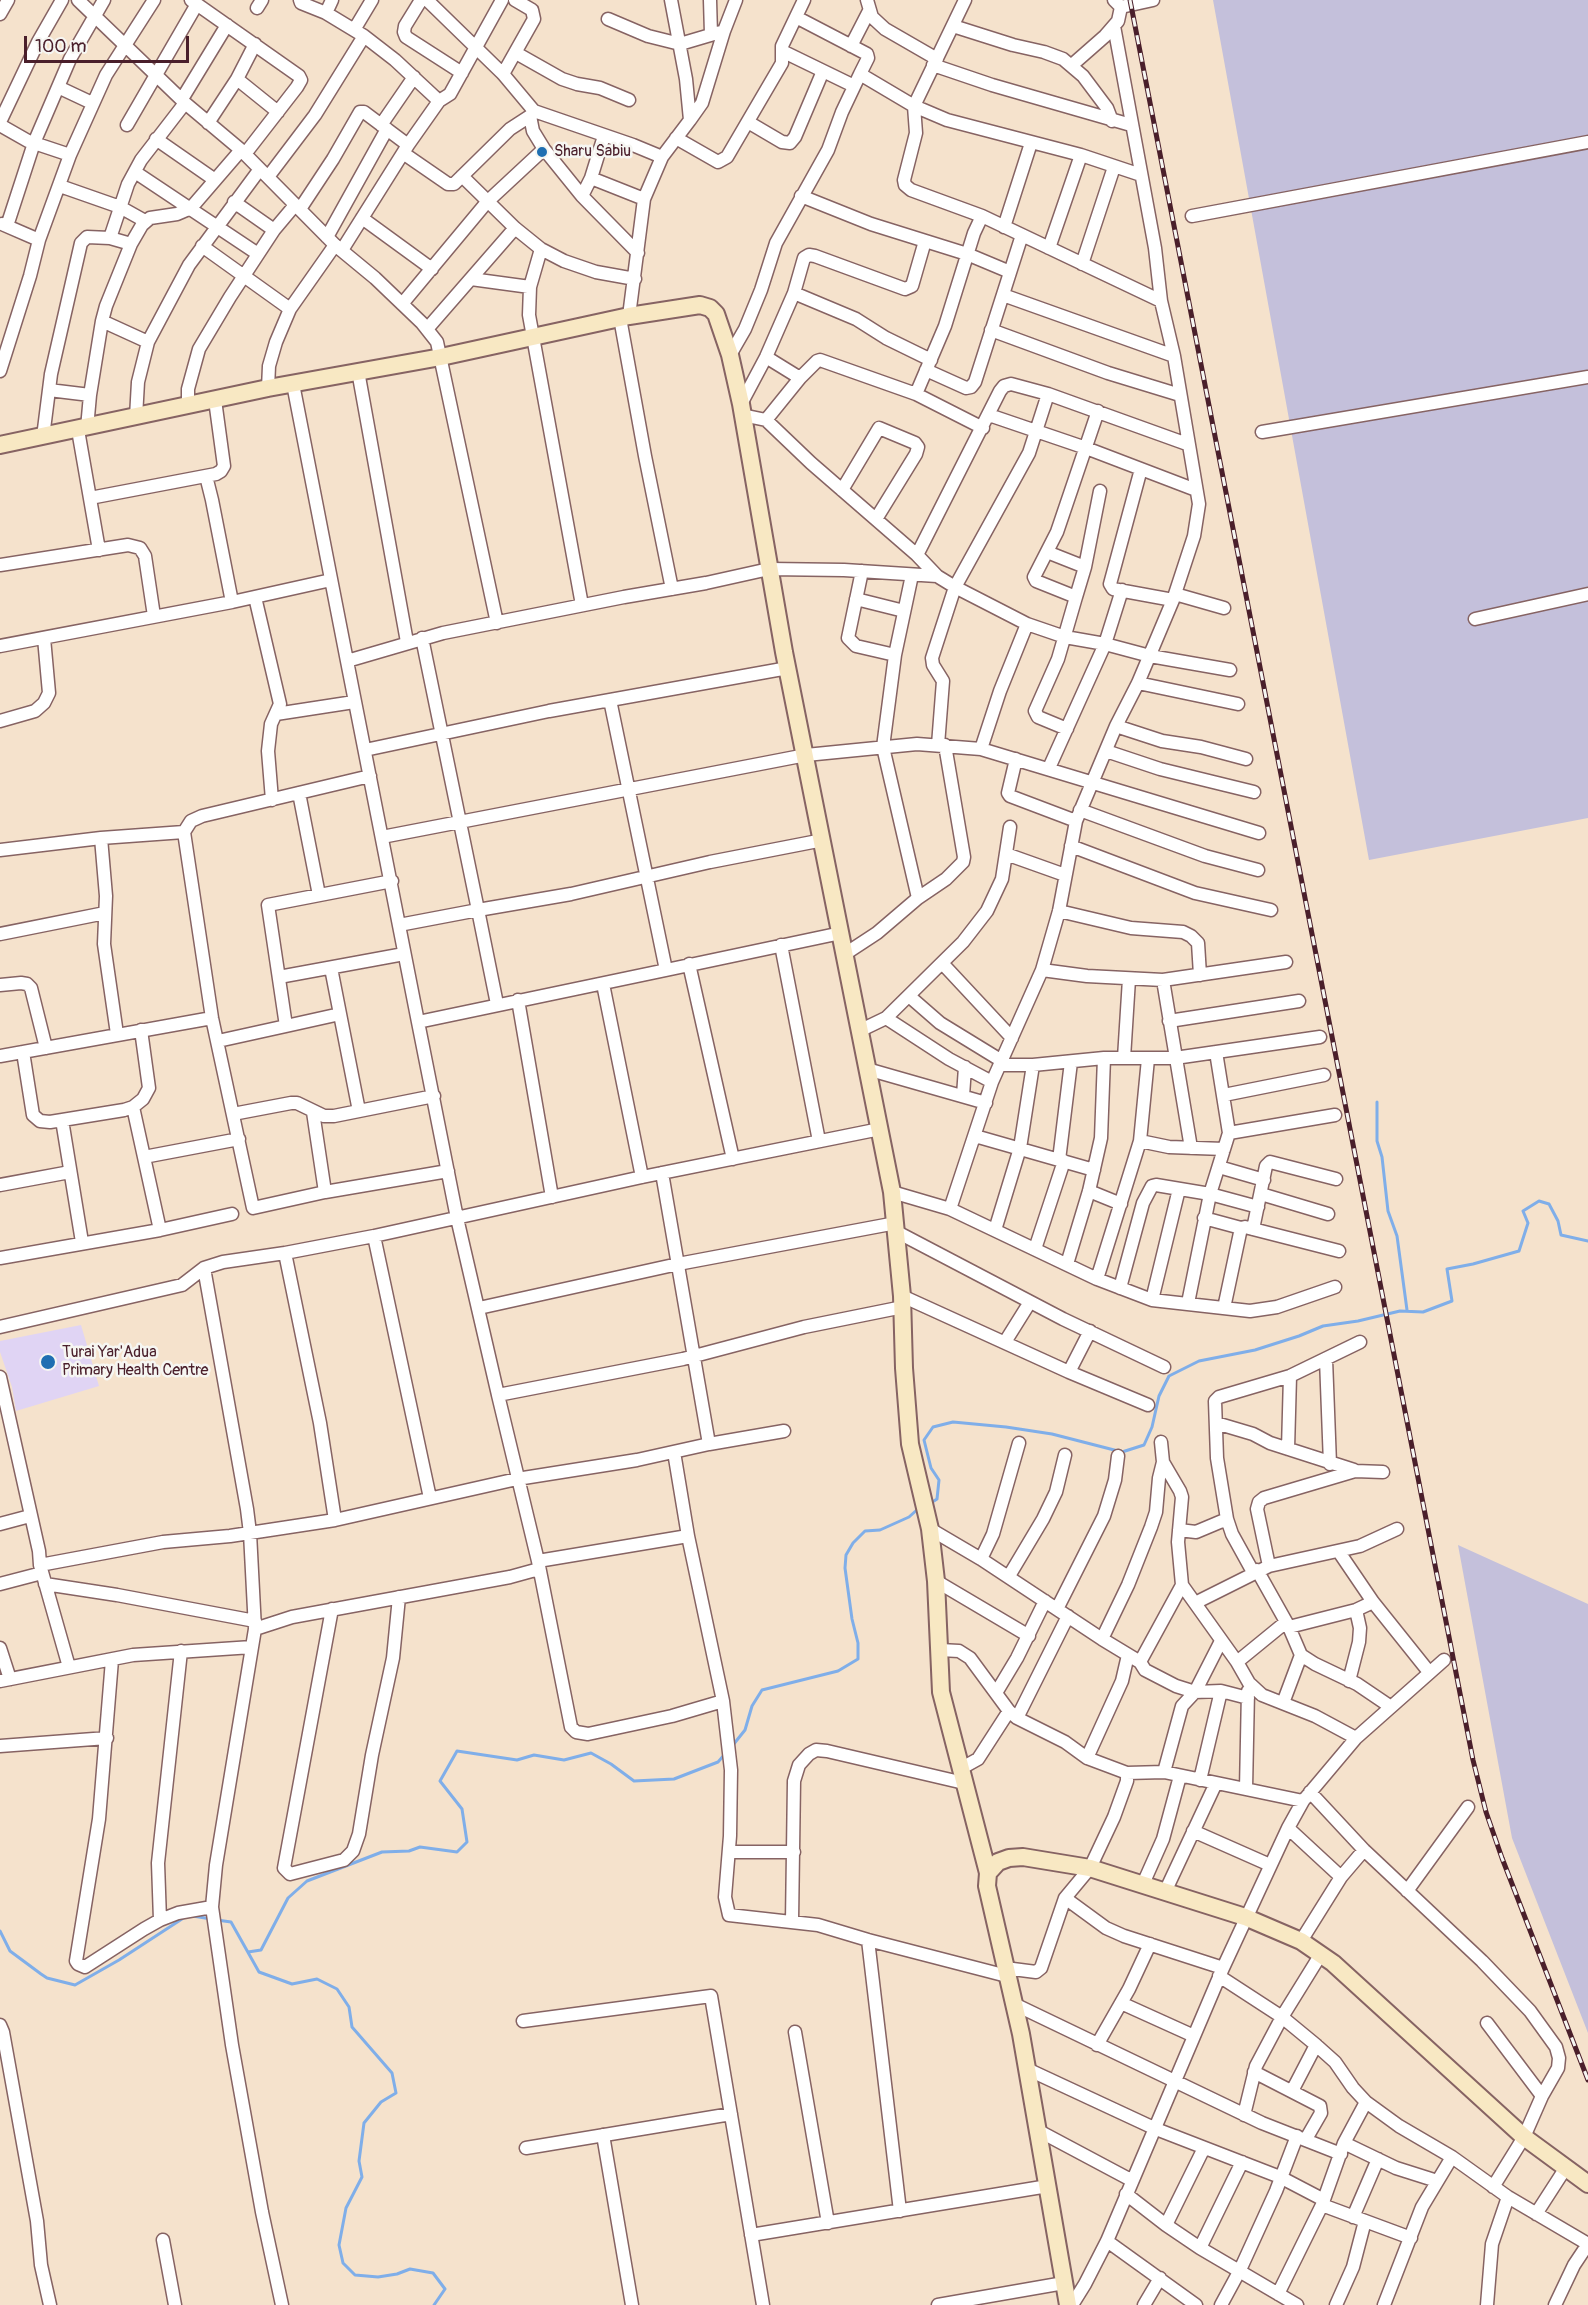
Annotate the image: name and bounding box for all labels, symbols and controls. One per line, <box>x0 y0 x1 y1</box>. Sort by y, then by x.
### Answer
scale bar <box>27 24 192 62</box>
text: 100 m <box>35 35 87 58</box>
place label: Sharu Sabiu <box>554 142 631 162</box>
marker: Sharu Sabiu <box>535 145 549 159</box>
place label: Turai Yar'Adua Primary Health Centre <box>62 1343 208 1381</box>
marker: Turai Yar'Adua Primary Health Centre <box>39 1353 57 1371</box>

